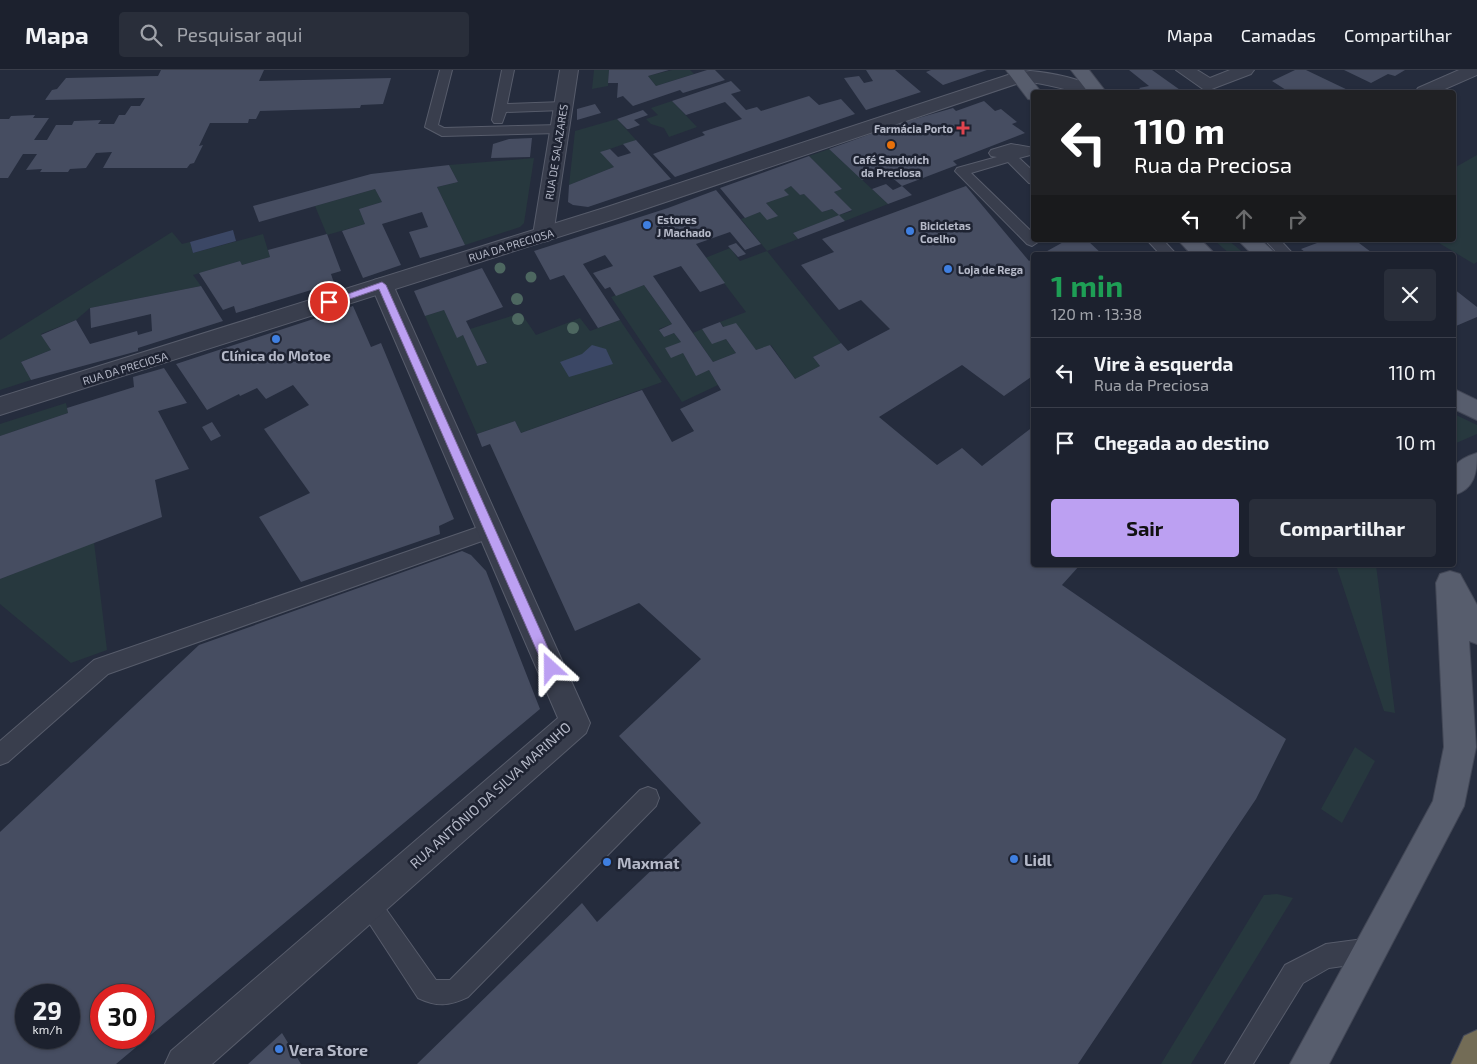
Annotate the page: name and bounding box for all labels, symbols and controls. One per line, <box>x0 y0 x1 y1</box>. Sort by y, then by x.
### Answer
search box <box>119 12 469 57</box>
text: Mapa <box>25 20 89 49</box>
icon: search <box>137 21 165 49</box>
text: Pesquisar aqui <box>177 23 302 46</box>
text: Mapa <box>1167 24 1213 46</box>
text: Camadas <box>1241 24 1316 46</box>
text: Compartilhar <box>1344 24 1452 46</box>
street label: RUA DE SALAZARES <box>542 103 570 201</box>
text: 110 m <box>1134 109 1225 151</box>
icon: left <box>1051 110 1116 175</box>
place label: Farmácia Porto <box>874 122 954 135</box>
marker: Farmácia Porto <box>957 122 969 134</box>
marker: Café Sandwich da Preciosa <box>885 139 897 151</box>
text: Rua da Preciosa <box>1134 151 1292 177</box>
place label: Café Sandwich da Preciosa <box>853 153 929 179</box>
icon: left <box>1177 205 1205 233</box>
icon: ahead <box>1230 205 1258 233</box>
icon: right <box>1283 205 1311 233</box>
place label: Estores J Machado <box>657 213 712 239</box>
marker: Estores J Machado <box>641 219 653 231</box>
place label: Bicicletas Coelho <box>920 219 971 245</box>
marker: Bicicletas Coelho <box>904 225 916 237</box>
street label: RUA DA PRECIOSA <box>467 226 555 264</box>
marker: Loja de Rega <box>942 263 954 275</box>
place label: Loja de Rega <box>958 263 1023 277</box>
text: 1 min <box>1051 267 1123 303</box>
button: close <box>1384 269 1436 321</box>
pin <box>308 281 350 323</box>
icon: arrive <box>315 288 343 316</box>
text: 120 m · 13:38 <box>1051 304 1142 323</box>
marker: Clínica do Motoe <box>270 333 282 345</box>
place label: Clínica do Motoe <box>221 347 331 364</box>
street label: RUA DA PRECIOSA <box>81 349 169 387</box>
text: Vire à esquerda <box>1094 352 1233 375</box>
icon: left <box>1051 359 1079 387</box>
text: 110 m <box>1389 361 1436 384</box>
text: Rua da Preciosa <box>1094 375 1209 394</box>
icon: arrive <box>1051 429 1079 457</box>
text: Chegada ao destino <box>1094 431 1269 454</box>
text: 10 m <box>1396 431 1436 454</box>
button: Sair <box>1051 499 1239 557</box>
button: Compartilhar <box>1249 499 1436 557</box>
position arrow <box>524 641 576 693</box>
street label: RUA ANTÓNIO DA SILVA MARINHO <box>406 718 574 872</box>
place label: Lidl <box>1024 850 1053 869</box>
place label: Maxmat <box>617 853 680 872</box>
marker: Lidl <box>1008 853 1020 865</box>
marker: Maxmat <box>601 856 613 868</box>
speed limit sign: 30 <box>90 984 155 1049</box>
text: 29 <box>33 995 62 1025</box>
text: km/h <box>33 1022 62 1036</box>
place label: Vera Store <box>289 1040 368 1059</box>
marker: Vera Store <box>273 1043 285 1055</box>

